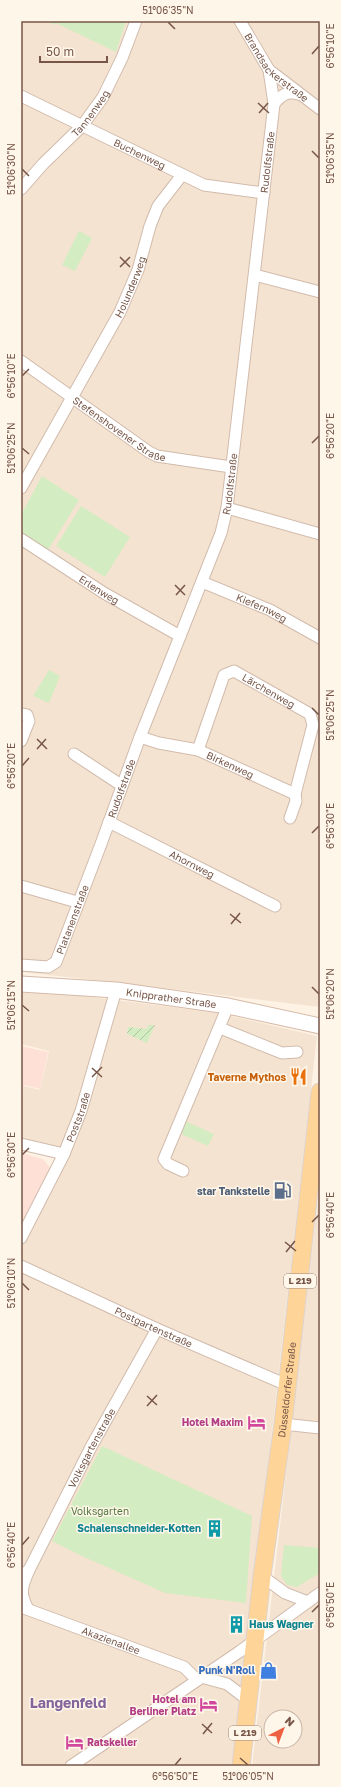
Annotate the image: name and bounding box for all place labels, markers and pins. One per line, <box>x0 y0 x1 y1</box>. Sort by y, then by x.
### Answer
restaurant icon: Taverne Mythos <box>289 1067 309 1087</box>
place label: Taverne Mythos <box>208 1071 286 1083</box>
fuel station icon: star Tankstelle <box>273 1181 293 1201</box>
place label: star Tankstelle <box>197 1185 270 1197</box>
hotel icon: Hotel Maxim <box>246 1412 266 1432</box>
place label: Hotel Maxim <box>182 1416 243 1428</box>
building icon: Schalenschneider-Kotten <box>204 1518 224 1538</box>
place label: Schalenschneider-Kotten <box>77 1522 201 1534</box>
building icon: Haus Wagner <box>226 1614 246 1634</box>
place label: Haus Wagner <box>249 1618 314 1630</box>
shop icon: Punk N'Roll <box>258 1660 278 1680</box>
place label: Punk N'Roll <box>199 1664 256 1676</box>
place label: Hotel am Berliner Platz <box>130 1693 196 1717</box>
hotel icon: Hotel am Berliner Platz <box>199 1695 219 1715</box>
hotel icon: Ratskeller <box>64 1732 84 1752</box>
place label: Ratskeller <box>87 1736 137 1748</box>

